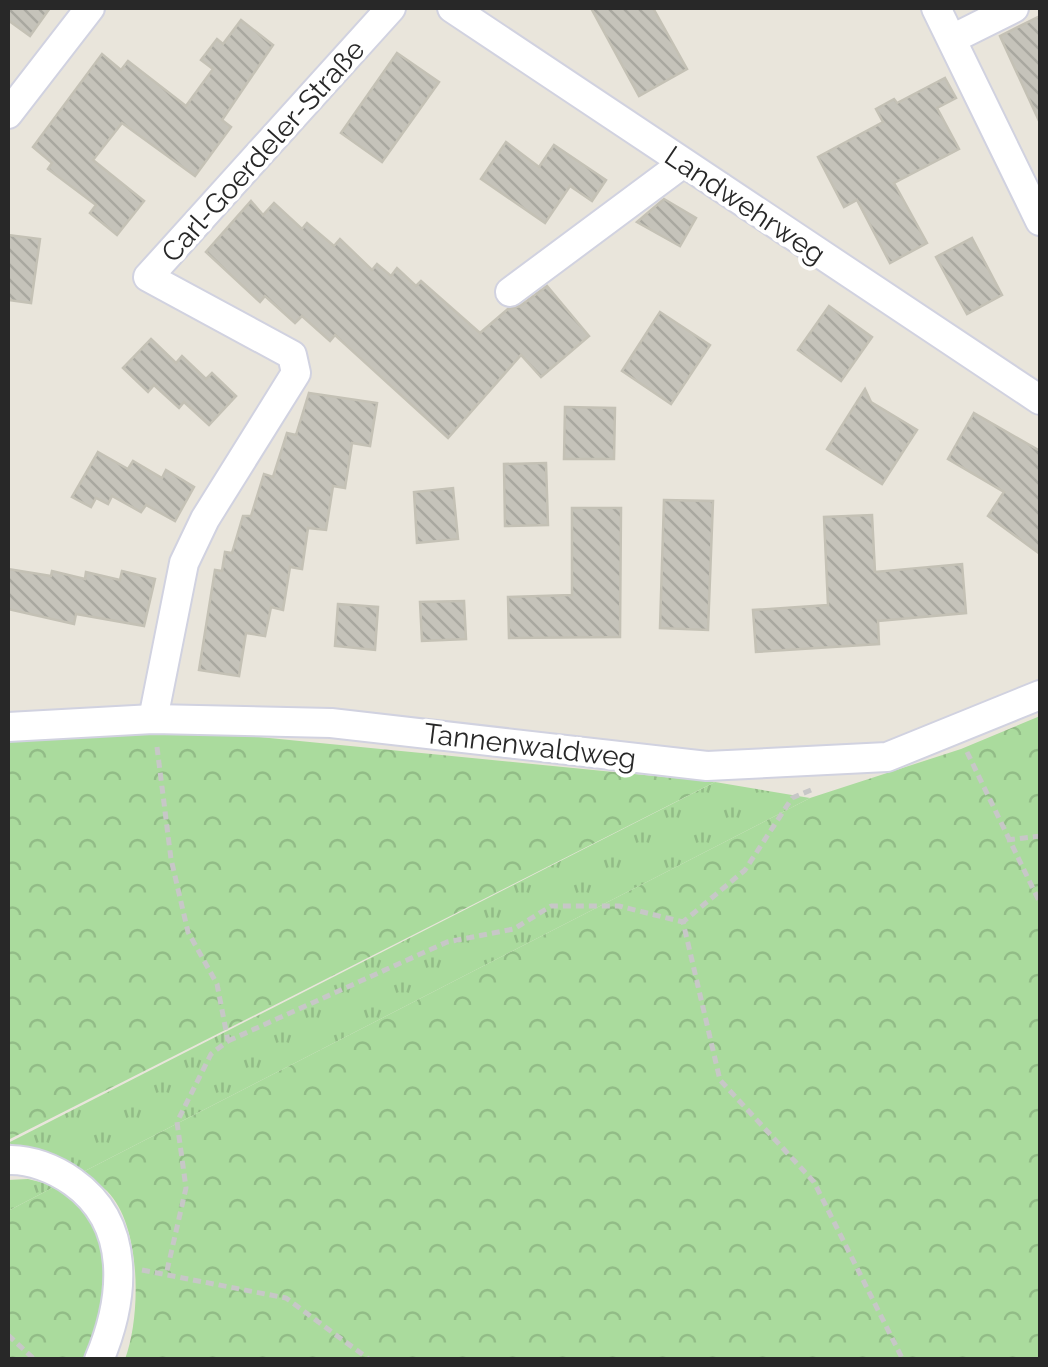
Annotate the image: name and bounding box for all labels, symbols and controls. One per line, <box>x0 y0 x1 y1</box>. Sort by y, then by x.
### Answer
street label: Carl-Goerdeler-Straße <box>155 33 371 269</box>
street label: Landwehrweg <box>659 139 831 271</box>
street label: Tannenwaldweg <box>422 717 638 775</box>

